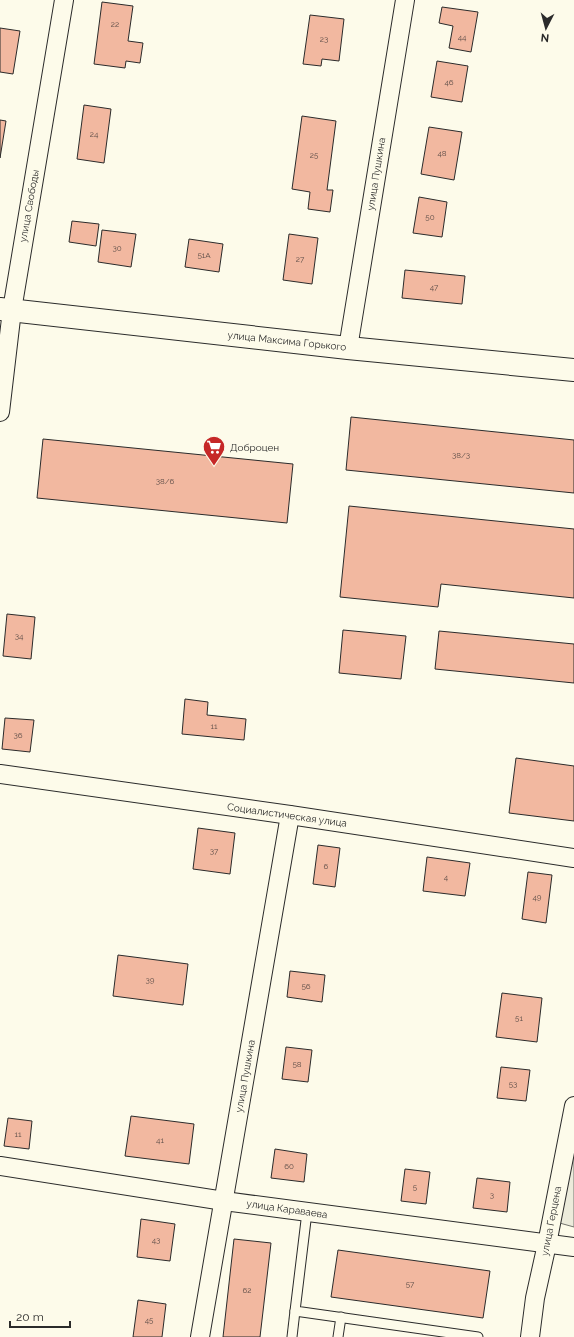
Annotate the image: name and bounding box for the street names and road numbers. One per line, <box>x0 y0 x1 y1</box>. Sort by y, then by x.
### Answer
street label: улица Пушкина <box>365 137 387 211</box>
street label: улица Свободы <box>17 169 41 243</box>
street label: улица Максима Горького <box>227 329 347 353</box>
street label: Социалистическая улица <box>226 801 348 829</box>
street label: улица Пушкина <box>233 1039 257 1113</box>
street label: улица Герцена <box>539 1185 563 1257</box>
street label: улица Караваева <box>246 1198 328 1220</box>

